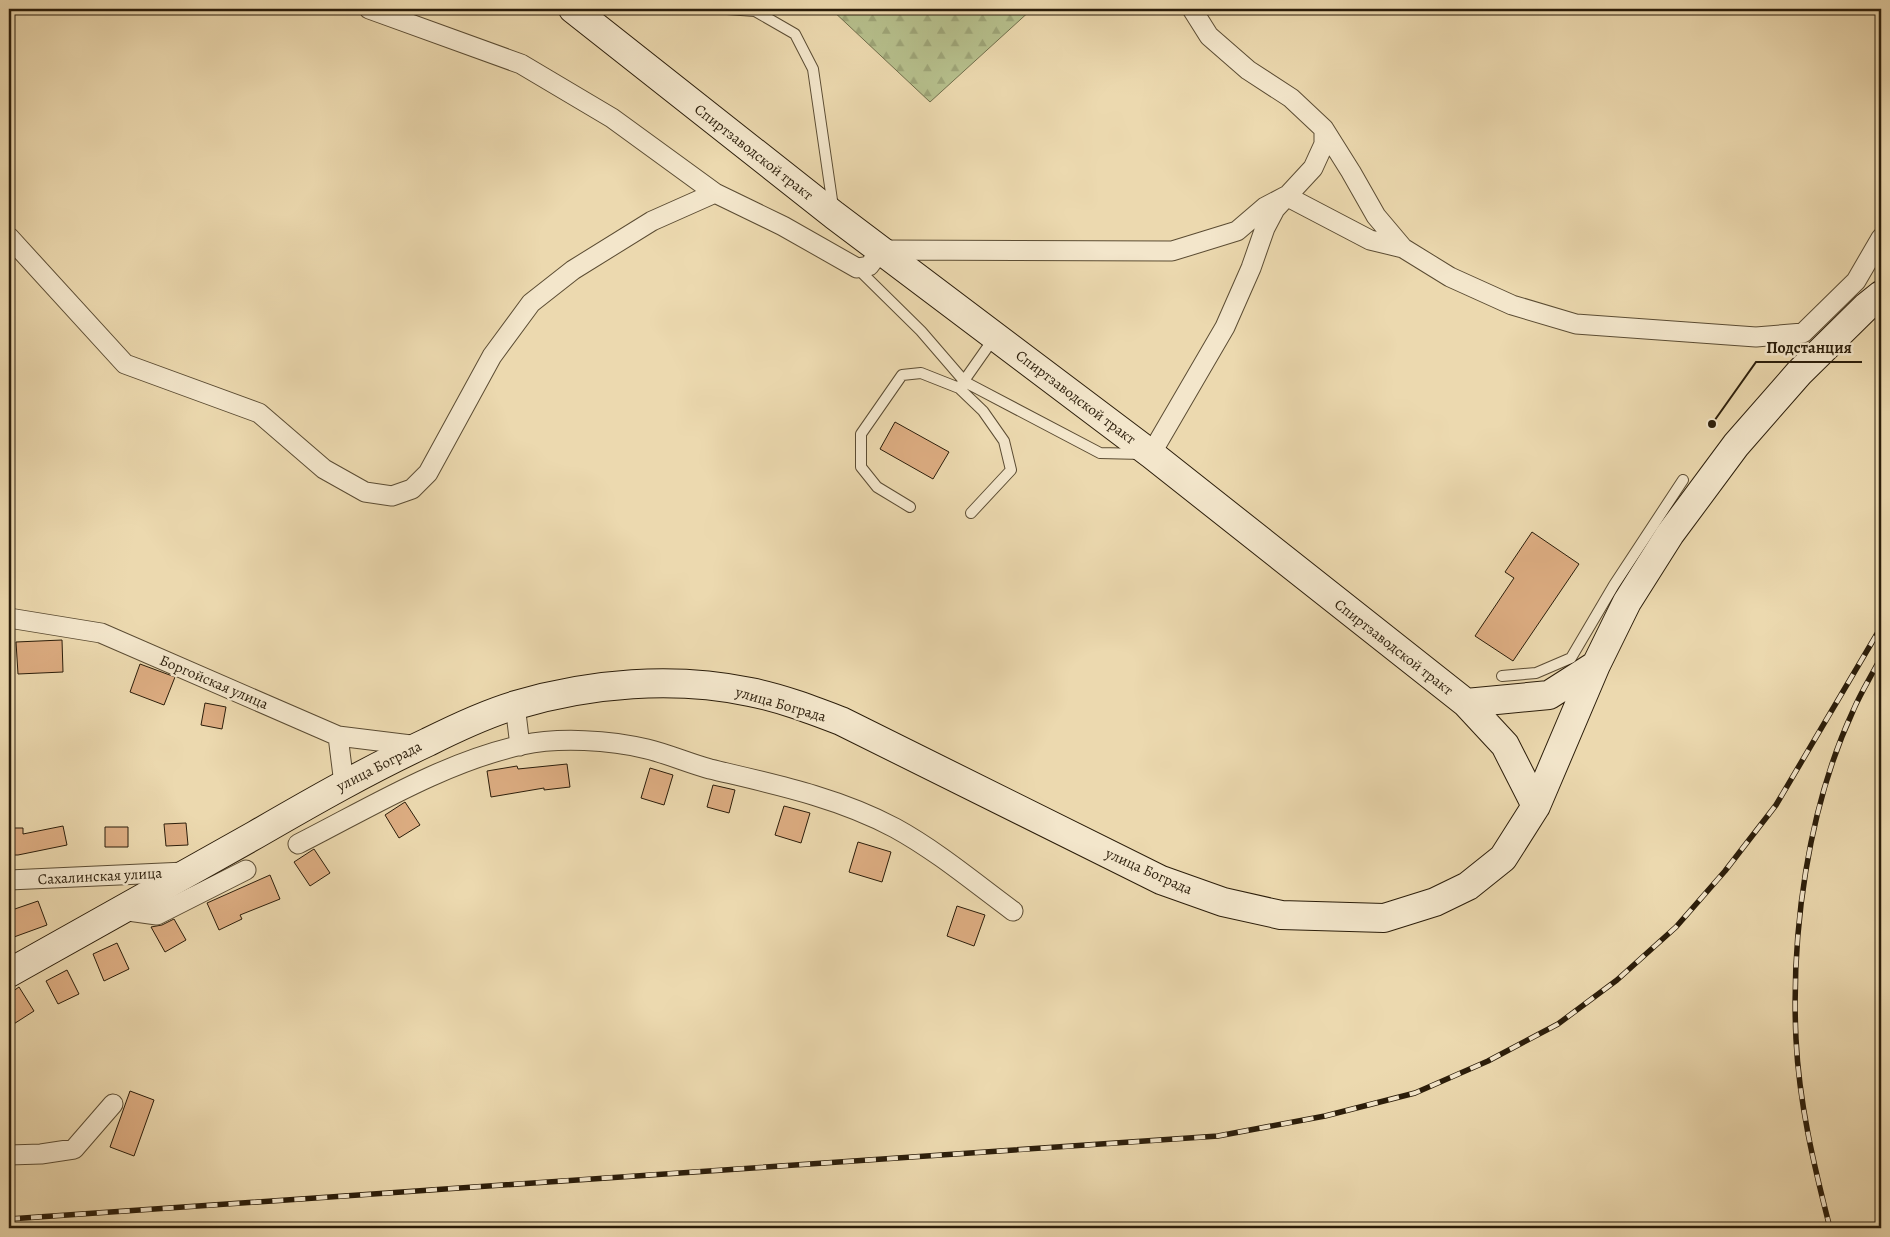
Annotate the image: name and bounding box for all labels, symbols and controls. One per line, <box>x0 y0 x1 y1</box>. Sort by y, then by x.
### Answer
street label: Спиртзаводской тракт <box>690 99 818 205</box>
callout: Подстанция <box>1756 331 1862 362</box>
text: Подстанция <box>1766 337 1852 359</box>
street label: Спиртзаводской тракт <box>1012 345 1140 449</box>
street label: Спиртзаводской тракт <box>1330 594 1458 700</box>
street label: Боргойская улица <box>156 650 272 714</box>
street label: улица Бограда <box>733 681 829 726</box>
street label: улица Бограда <box>332 736 425 797</box>
street label: улица Бограда <box>1101 843 1196 899</box>
street label: Сахалинская улица <box>37 863 163 889</box>

